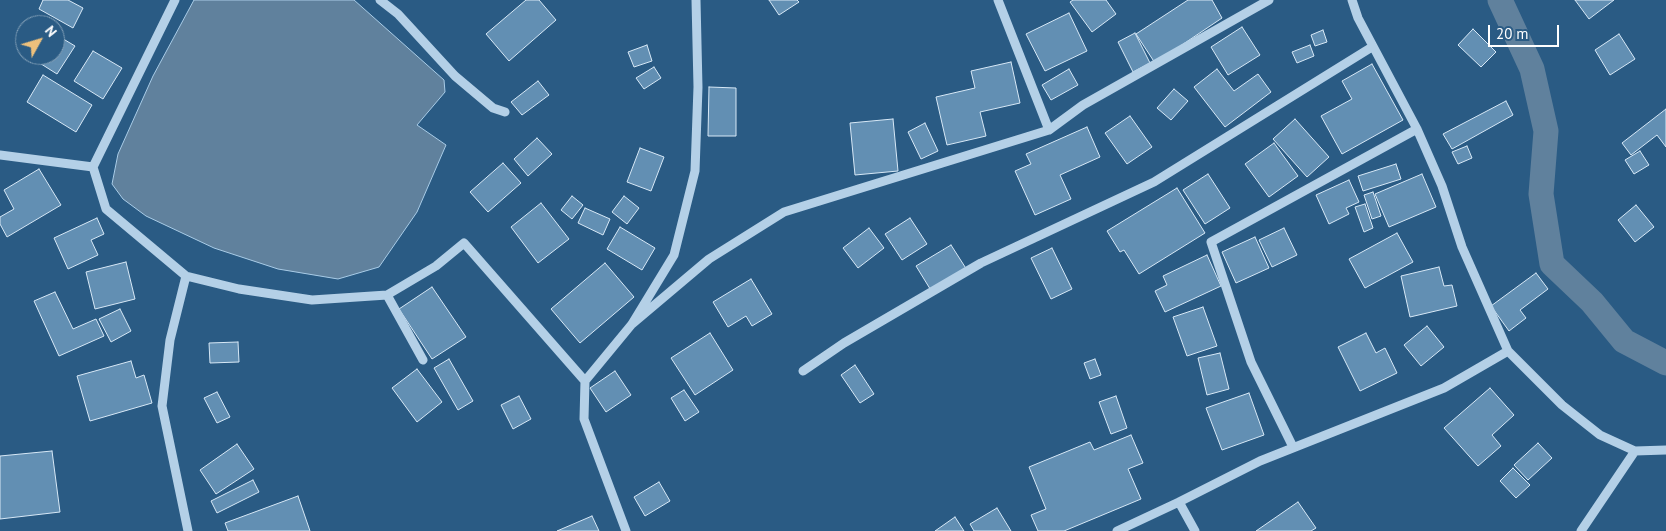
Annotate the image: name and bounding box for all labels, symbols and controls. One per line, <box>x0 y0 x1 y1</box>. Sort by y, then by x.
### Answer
north arrow <box>15 15 65 65</box>
scale bar <box>1491 15 1562 47</box>
text: N <box>41 22 61 40</box>
text: 20 m <box>1496 24 1529 43</box>

